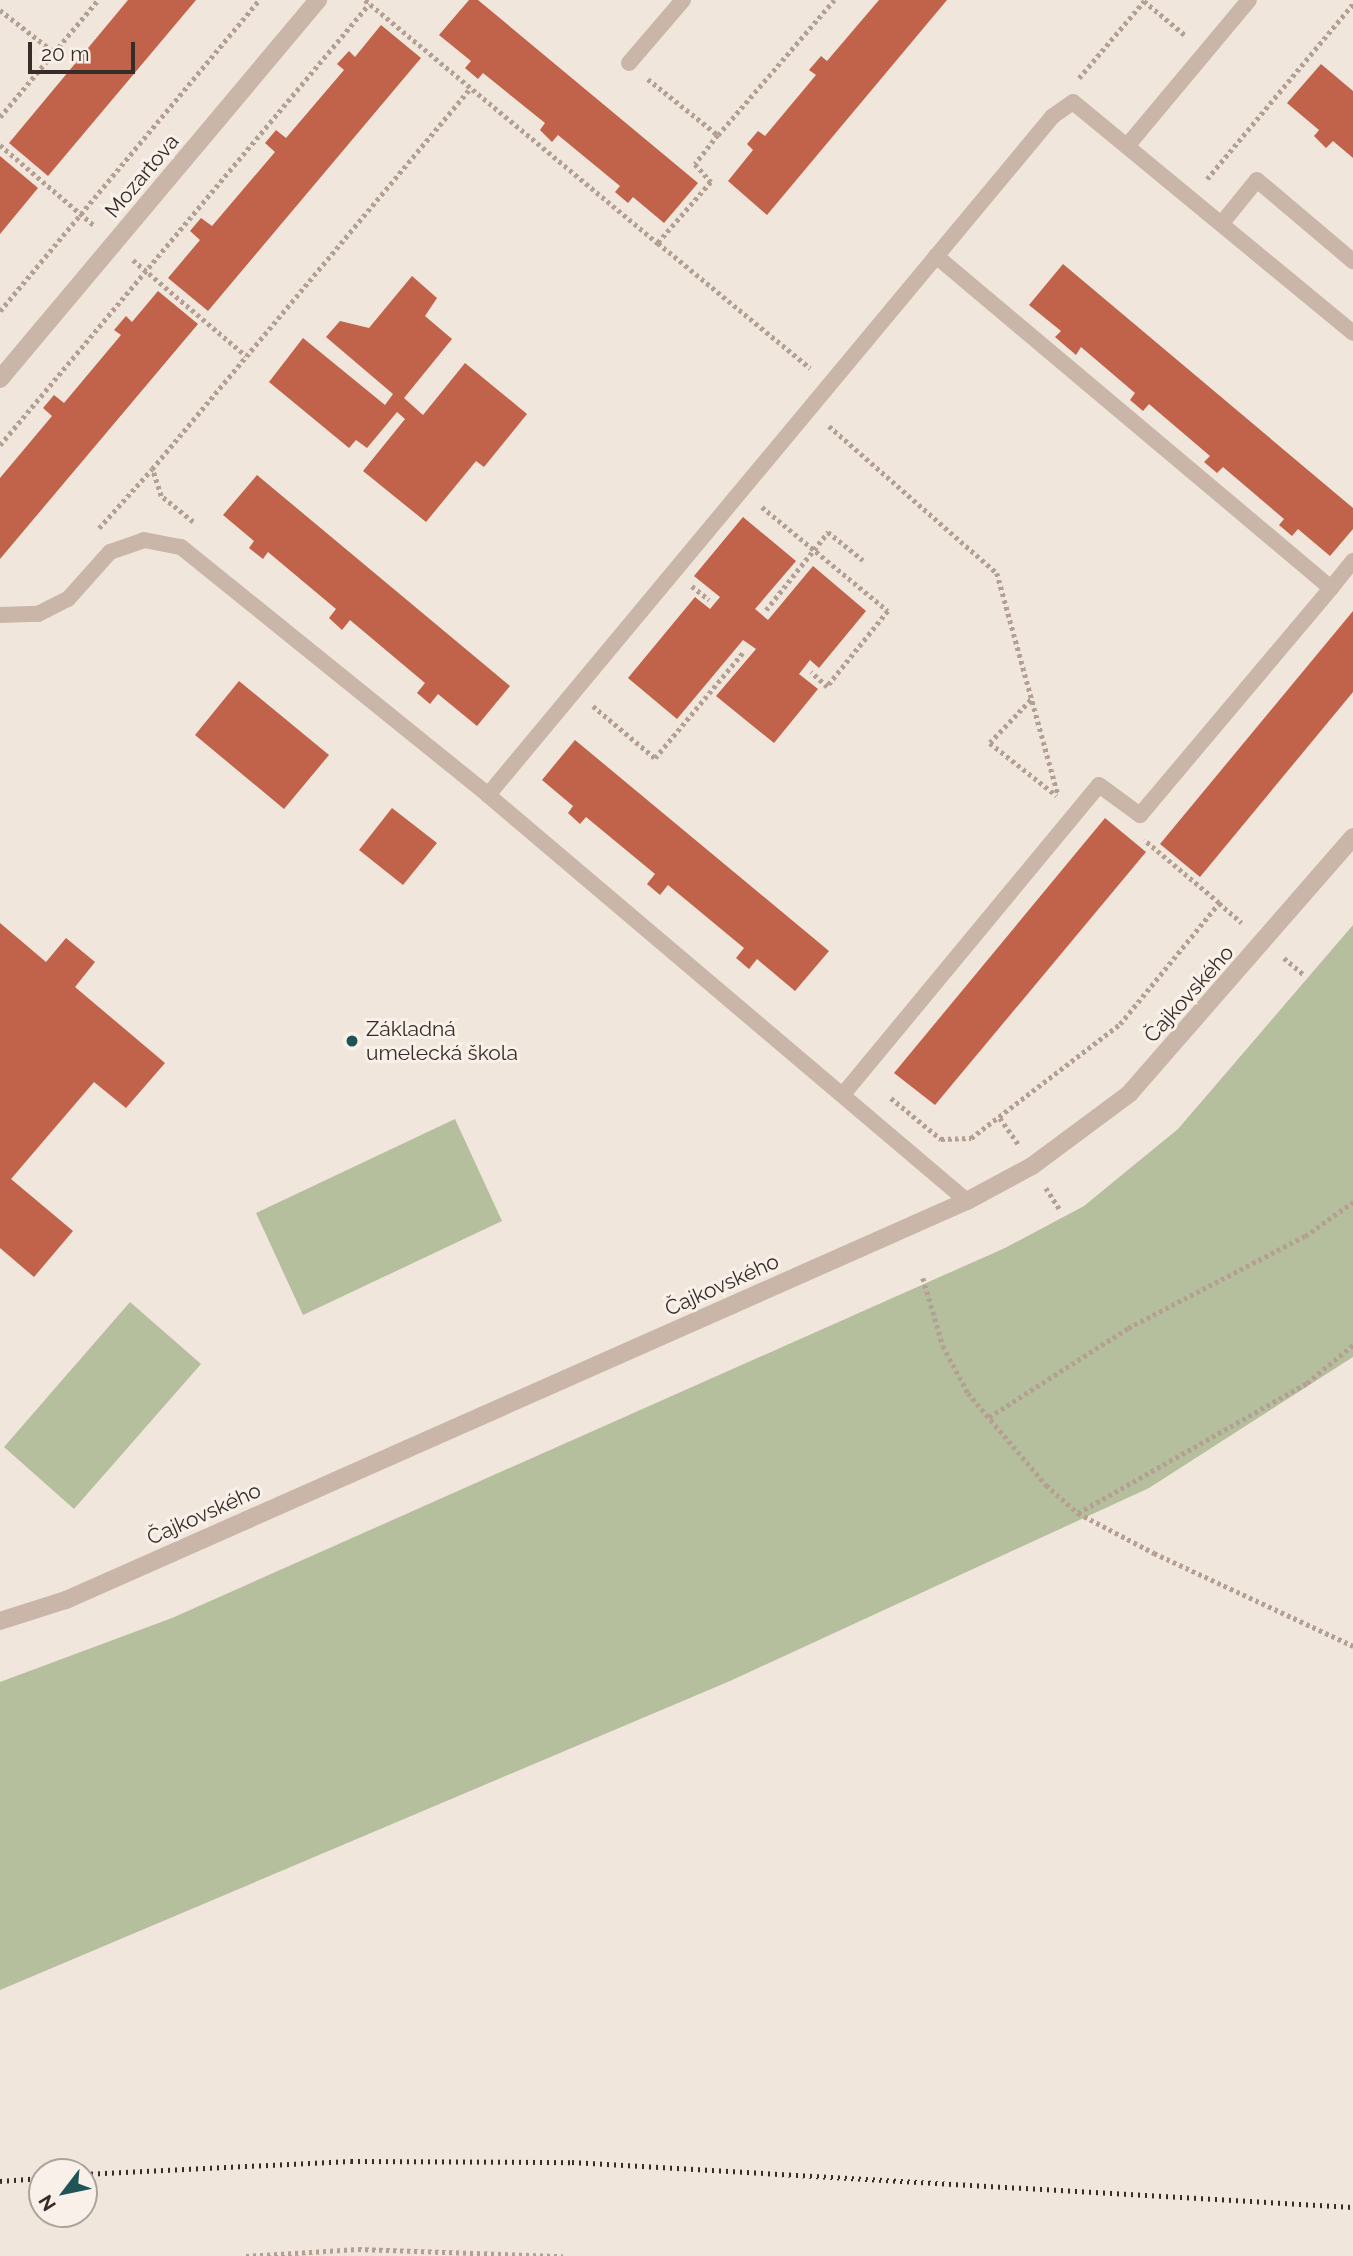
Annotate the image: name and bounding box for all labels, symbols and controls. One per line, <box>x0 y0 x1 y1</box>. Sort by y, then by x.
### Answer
scale bar <box>32 28 138 72</box>
text: 20 m <box>41 41 89 66</box>
street label: Mozartova <box>100 129 184 223</box>
street label: Čajkovského <box>1139 940 1239 1048</box>
place label: Základná umelecká škola <box>366 1016 518 1066</box>
marker: Základná umelecká škola <box>344 1033 360 1049</box>
street label: Čajkovského <box>661 1249 783 1321</box>
street label: Čajkovského <box>143 1478 265 1550</box>
north arrow <box>28 2158 98 2228</box>
text: N <box>34 2191 60 2215</box>

